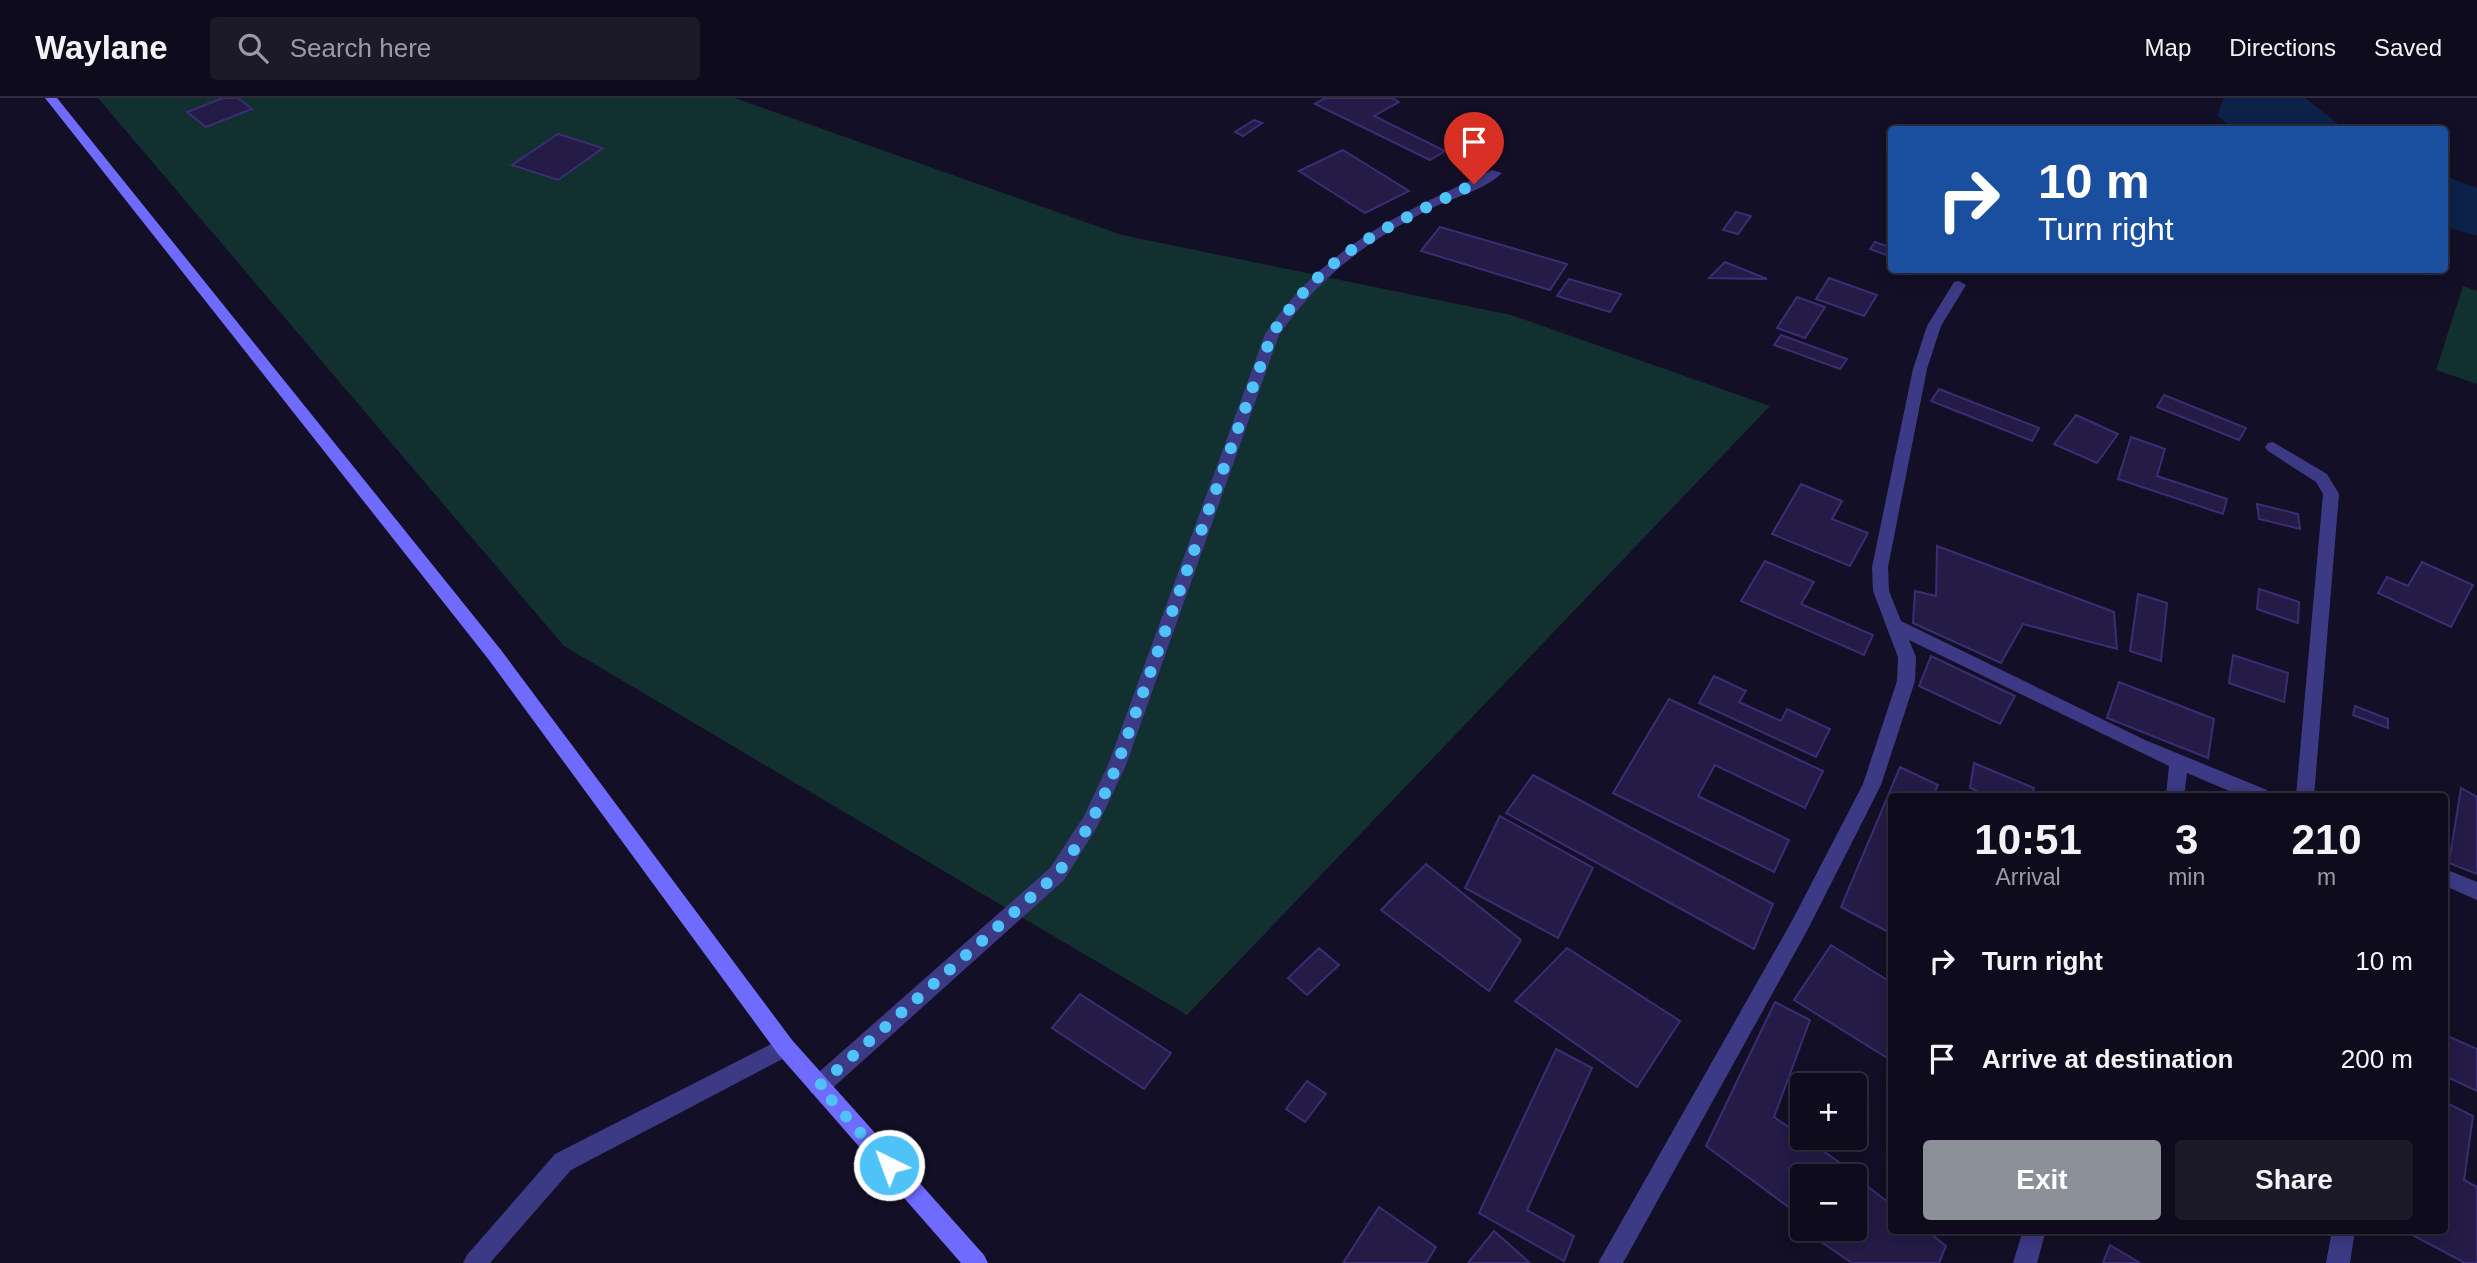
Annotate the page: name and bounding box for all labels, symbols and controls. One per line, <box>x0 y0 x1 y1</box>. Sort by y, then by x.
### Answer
search box <box>210 17 700 80</box>
text: Waylane <box>35 29 168 66</box>
icon: search <box>234 29 272 67</box>
text: Search here <box>290 33 431 63</box>
text: Map <box>2145 34 2191 61</box>
text: Directions <box>2229 34 2336 61</box>
text: Saved <box>2374 34 2442 61</box>
pin <box>1444 112 1504 184</box>
icon: arrive <box>1455 123 1493 161</box>
icon: right <box>1923 154 2014 245</box>
text: 10 m <box>2038 154 2150 208</box>
text: Turn right <box>2038 211 2174 247</box>
text: 10:51 <box>1974 816 2082 863</box>
text: 3 <box>2175 816 2198 863</box>
text: 210 <box>2292 816 2362 863</box>
text: Arrival <box>1995 864 2061 890</box>
text: min <box>2168 864 2205 890</box>
text: m <box>2317 864 2336 890</box>
icon: right <box>1923 942 1961 980</box>
text: Turn right <box>1982 946 2103 976</box>
text: 10 m <box>2355 946 2413 976</box>
icon: arrive <box>1923 1040 1961 1078</box>
text: Arrive at destination <box>1982 1044 2233 1074</box>
text: 200 m <box>2341 1044 2413 1074</box>
map controls <box>1790 1073 1867 1241</box>
button: + <box>1790 1073 1867 1150</box>
position arrow <box>852 1128 926 1202</box>
button: Exit <box>1923 1140 2161 1220</box>
button: Share <box>2175 1140 2413 1220</box>
button: − <box>1790 1164 1867 1241</box>

